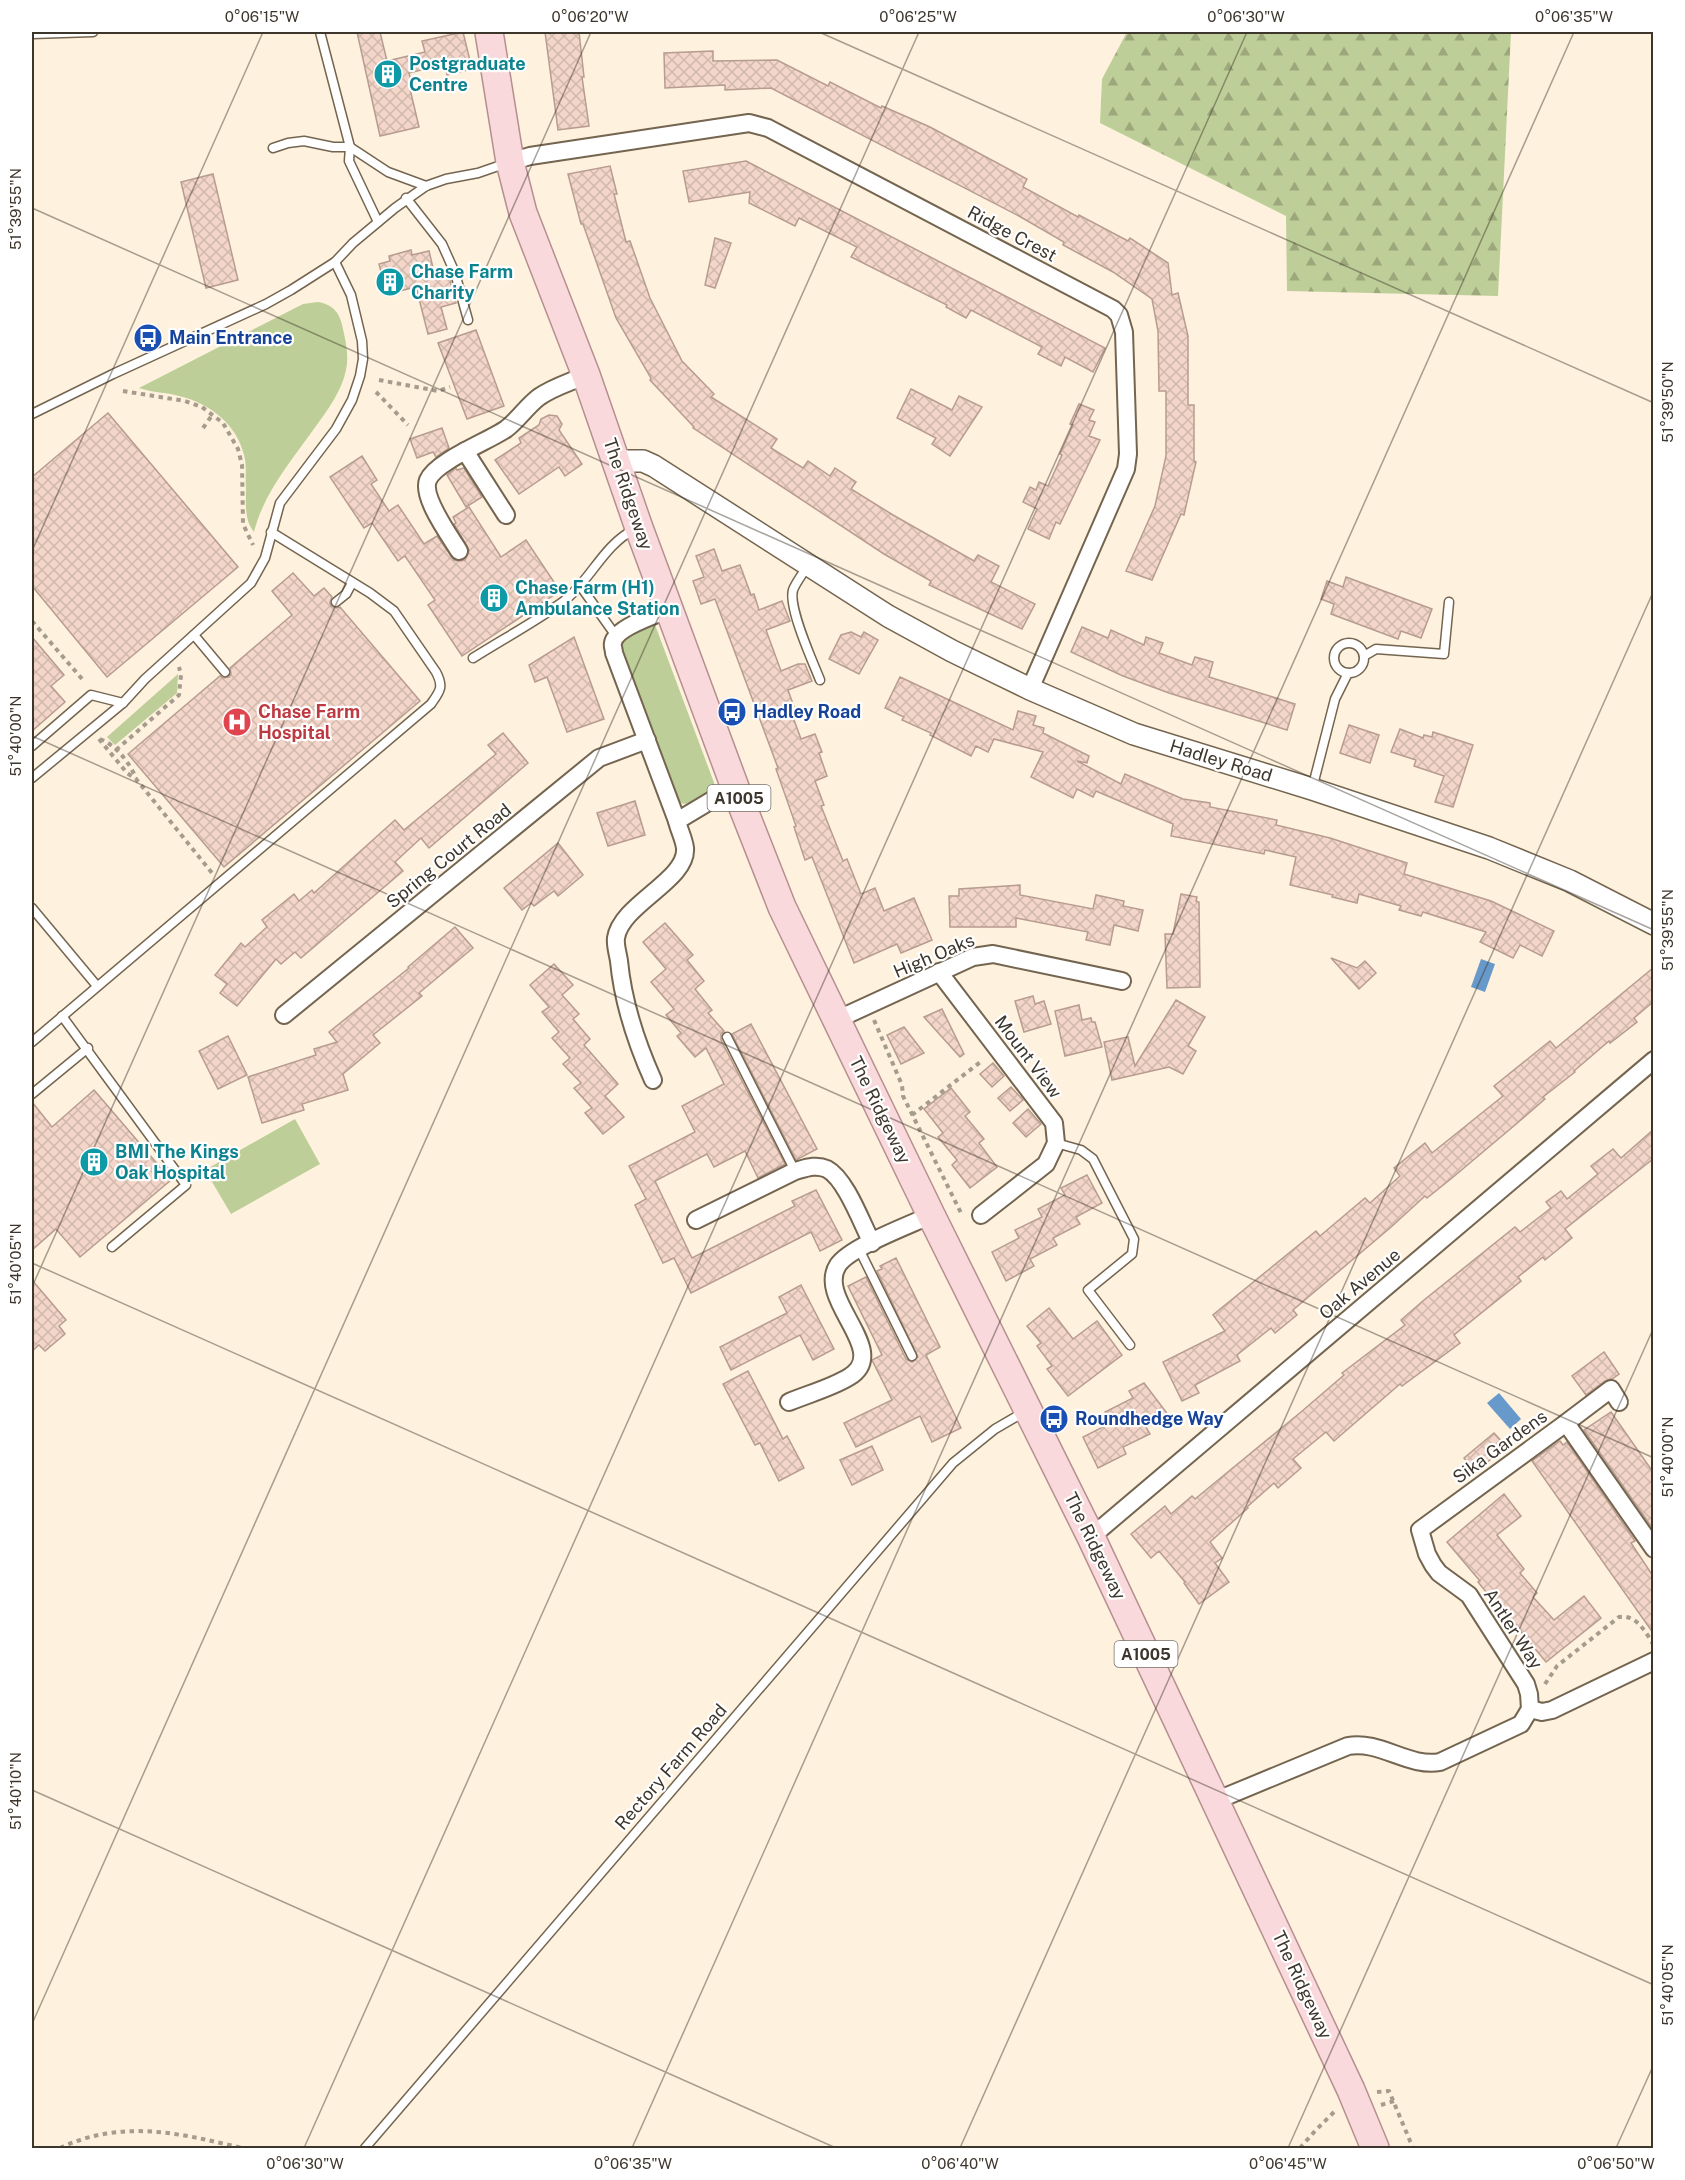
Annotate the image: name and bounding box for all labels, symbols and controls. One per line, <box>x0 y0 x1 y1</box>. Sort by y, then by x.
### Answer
text: 0°06'15"W <box>225 8 299 25</box>
text: 0°06'20"W <box>551 8 629 25</box>
text: 0°06'25"W <box>879 8 957 25</box>
text: 0°06'30"W <box>1207 8 1285 25</box>
text: 0°06'35"W <box>1535 8 1613 25</box>
place label: Postgraduate Centre <box>409 53 526 95</box>
building icon: Postgraduate Centre <box>372 58 404 90</box>
text: 51°39'55"N <box>7 168 24 250</box>
street label: Ridge Crest <box>964 201 1060 266</box>
place label: Chase Farm Charity <box>411 261 513 303</box>
building icon: Chase Farm Charity <box>374 266 406 298</box>
bus stop icon: Main Entrance <box>132 322 164 354</box>
place label: Main Entrance <box>169 327 293 348</box>
text: 51°39'50"N <box>1659 361 1676 443</box>
street label: The Ridgeway <box>600 435 658 553</box>
place label: Chase Farm (H1) Ambulance Station <box>515 577 680 619</box>
building icon: Chase Farm (H1) Ambulance Station <box>478 582 510 614</box>
text: 51°40'00"N <box>7 696 24 776</box>
bus stop icon: Hadley Road <box>716 696 748 728</box>
place label: Chase Farm Hospital <box>258 701 360 743</box>
place label: Hadley Road <box>753 701 861 722</box>
hospital icon: Chase Farm Hospital <box>221 706 253 738</box>
street label: Hadley Road <box>1167 735 1275 786</box>
road number: A1005 <box>708 785 771 811</box>
street label: Spring Court Road <box>382 799 515 912</box>
text: 51°39'55"N <box>1659 889 1676 971</box>
street label: High Oaks <box>890 929 978 982</box>
street label: Mount View <box>990 1011 1066 1102</box>
street label: The Ridgeway <box>845 1053 916 1167</box>
place label: BMI The Kings Oak Hospital <box>115 1141 239 1183</box>
building icon: BMI The Kings Oak Hospital <box>78 1146 110 1178</box>
text: 51°40'05"N <box>7 1223 24 1305</box>
street label: Oak Avenue <box>1315 1244 1404 1324</box>
bus stop icon: Roundhedge Way <box>1038 1403 1070 1435</box>
street label: Sika Gardens <box>1449 1405 1551 1488</box>
place label: Roundhedge Way <box>1075 1408 1224 1429</box>
text: 51°40'00"N <box>1659 1417 1676 1497</box>
street label: The Ridgeway <box>1060 1489 1131 1603</box>
street label: Antler Way <box>1480 1585 1547 1673</box>
road number: A1005 <box>1114 1641 1178 1667</box>
street label: Rectory Farm Road <box>610 1700 731 1834</box>
text: 51°40'10"N <box>7 1752 24 1830</box>
street label: The Ridgeway <box>1268 1927 1337 2042</box>
text: 51°40'05"N <box>1659 1944 1676 2026</box>
text: 0°06'30"W <box>266 2155 344 2172</box>
text: 0°06'35"W <box>594 2155 672 2172</box>
text: 0°06'40"W <box>921 2155 999 2172</box>
text: 0°06'45"W <box>1249 2155 1327 2172</box>
text: 0°06'50"W <box>1577 2155 1655 2172</box>

